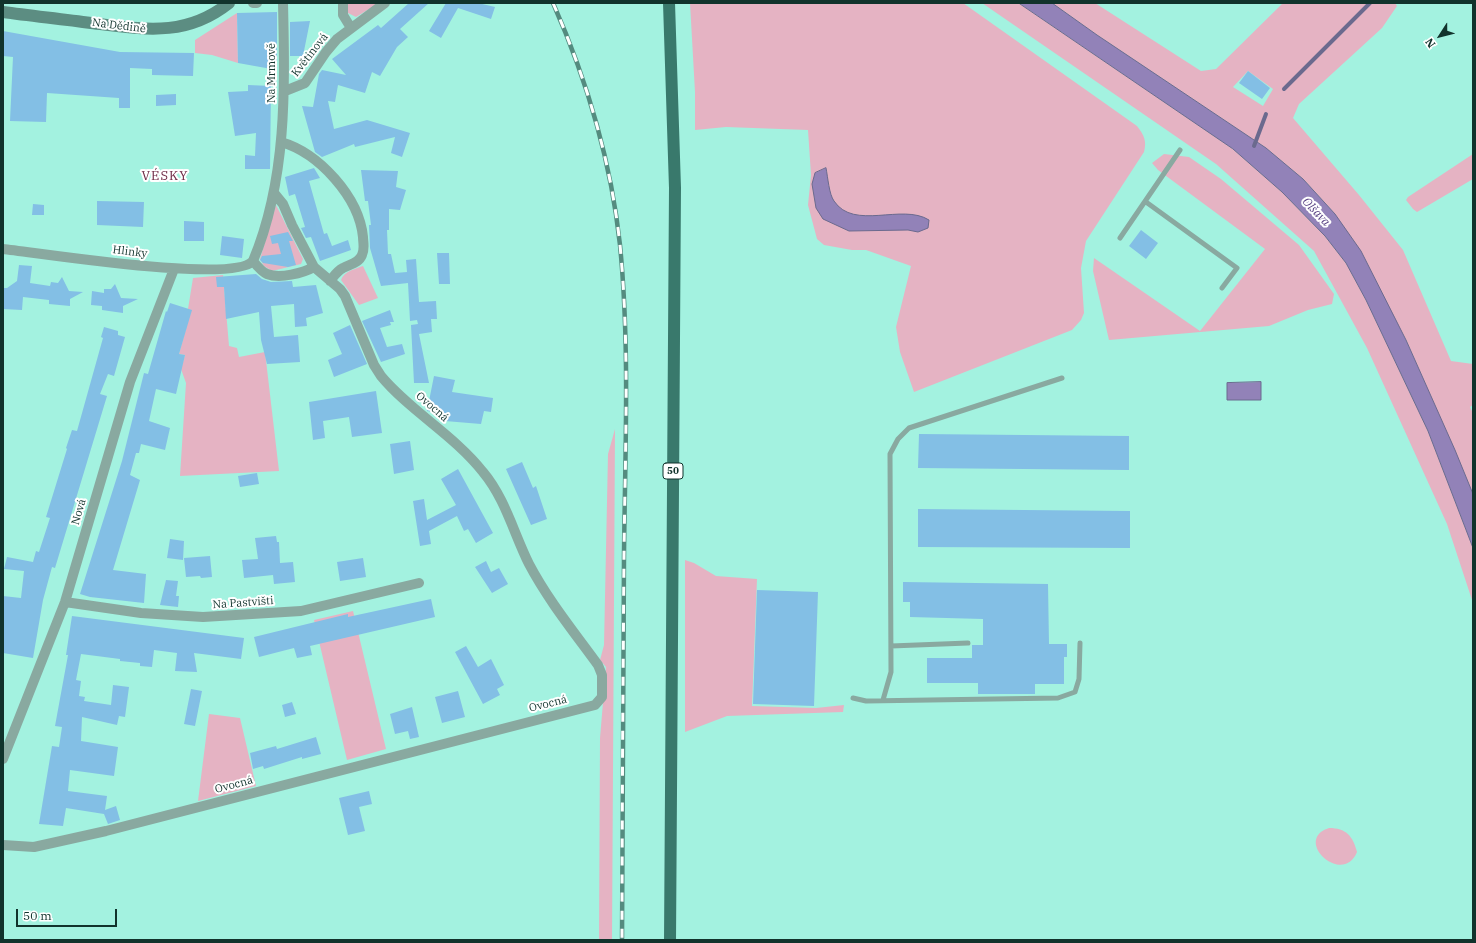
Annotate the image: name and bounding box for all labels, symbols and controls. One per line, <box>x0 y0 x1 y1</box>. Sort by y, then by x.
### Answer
street label: Na Dědině <box>91 16 147 36</box>
north arrow <box>1420 16 1460 56</box>
street label: Květinová <box>289 31 331 79</box>
text: N <box>1422 35 1439 51</box>
street label: Na Mrmově <box>265 43 279 103</box>
district label: VÉSKY <box>141 168 189 184</box>
water label: Olšava <box>1299 195 1333 229</box>
street label: Hlinky <box>112 243 148 261</box>
street label: Ovocná <box>413 389 451 425</box>
road number: 50 <box>663 463 683 479</box>
street label: Nová <box>69 498 89 526</box>
street label: Na Pastvišti <box>212 594 274 612</box>
street label: Ovocná <box>528 693 568 715</box>
street label: Ovocná <box>214 774 254 796</box>
scale bar <box>18 901 119 927</box>
text: 50 m <box>23 908 52 923</box>

